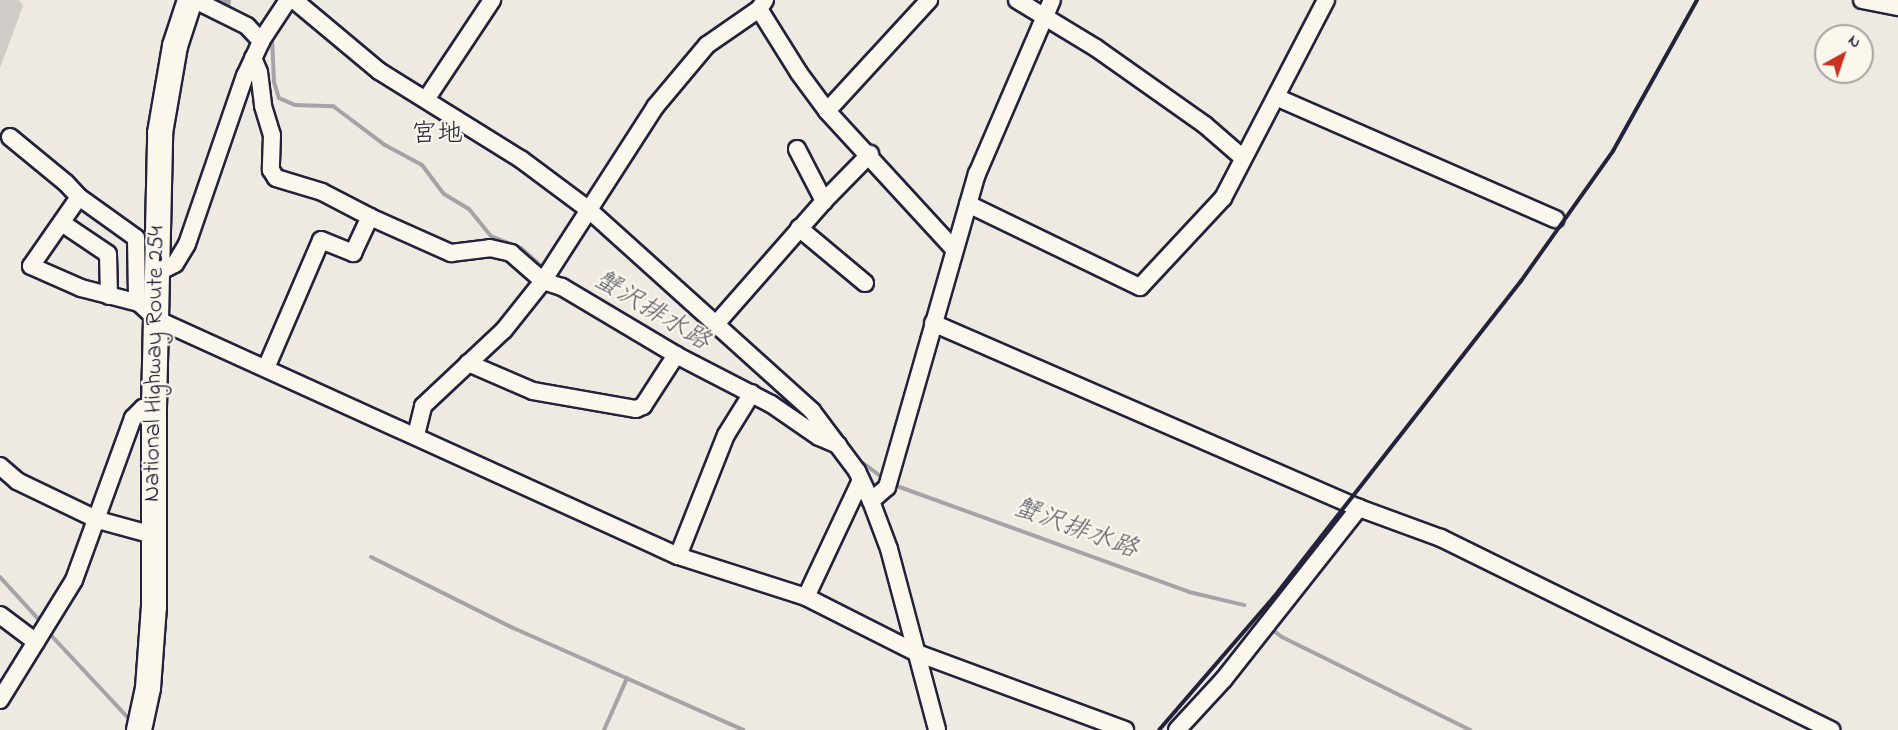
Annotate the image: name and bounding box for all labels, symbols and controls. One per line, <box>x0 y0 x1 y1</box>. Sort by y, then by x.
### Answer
north arrow <box>1814 24 1874 84</box>
text: N <box>1842 29 1866 54</box>
district label: 宮地 <box>411 120 463 152</box>
street label: National Highway Route 254 <box>138 226 172 502</box>
water label: 蟹沢排水路 <box>587 265 715 359</box>
water label: 蟹沢排水路 <box>1009 493 1141 567</box>

